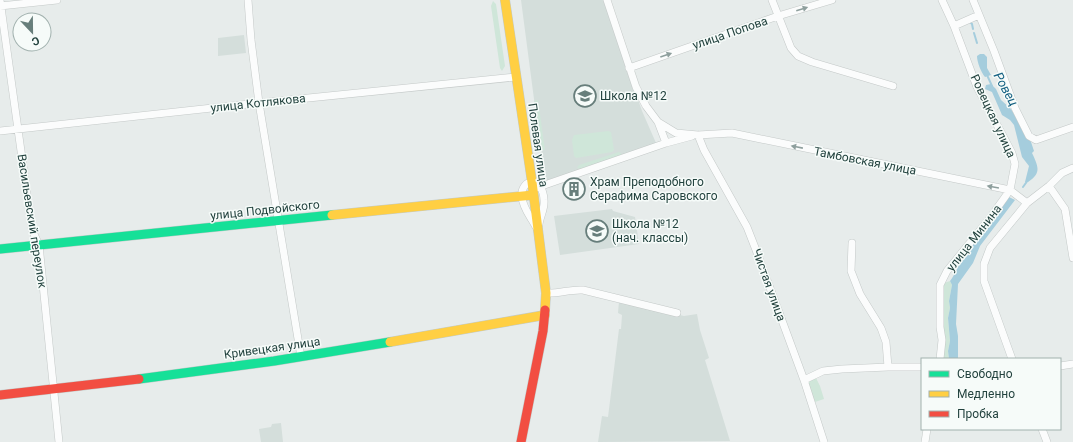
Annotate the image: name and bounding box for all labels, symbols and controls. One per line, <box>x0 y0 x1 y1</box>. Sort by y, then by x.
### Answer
one-way arrow <box>797 6 809 12</box>
north arrow <box>12 12 52 52</box>
street label: улица Попова <box>691 14 769 52</box>
text: С <box>30 33 41 48</box>
one-way arrow <box>660 52 672 58</box>
water label: Ровец <box>991 69 1021 109</box>
street label: Ровецкая улица <box>968 72 1018 160</box>
school or university icon: Школа №12 <box>572 83 598 109</box>
place label: Школа №12 <box>600 89 667 103</box>
street label: улица Котлякова <box>210 91 306 115</box>
street label: Полевая улица <box>525 102 551 188</box>
one-way arrow <box>791 143 804 149</box>
street label: Тамбовская улица <box>813 144 917 178</box>
street label: Васильевский переулок <box>14 153 50 290</box>
place label: Храм Преподобного Серафима Саровского <box>590 175 718 203</box>
building icon: Храм Преподобного Серафима Саровского <box>561 176 587 202</box>
one-way arrow <box>987 183 1000 189</box>
street label: улица Подвойского <box>210 197 321 223</box>
street label: улица Минина <box>944 202 1004 274</box>
place label: Школа №12 (нач. классы) <box>612 217 688 245</box>
school or university icon: Школа №12 (нач. классы) <box>584 218 610 244</box>
street label: Чистая улица <box>749 247 789 323</box>
street label: Кривецкая улица <box>223 334 321 362</box>
legend <box>921 358 1061 430</box>
text: Свободно <box>957 367 1013 381</box>
text: Медленно <box>957 387 1015 401</box>
text: Пробка <box>957 407 999 421</box>

